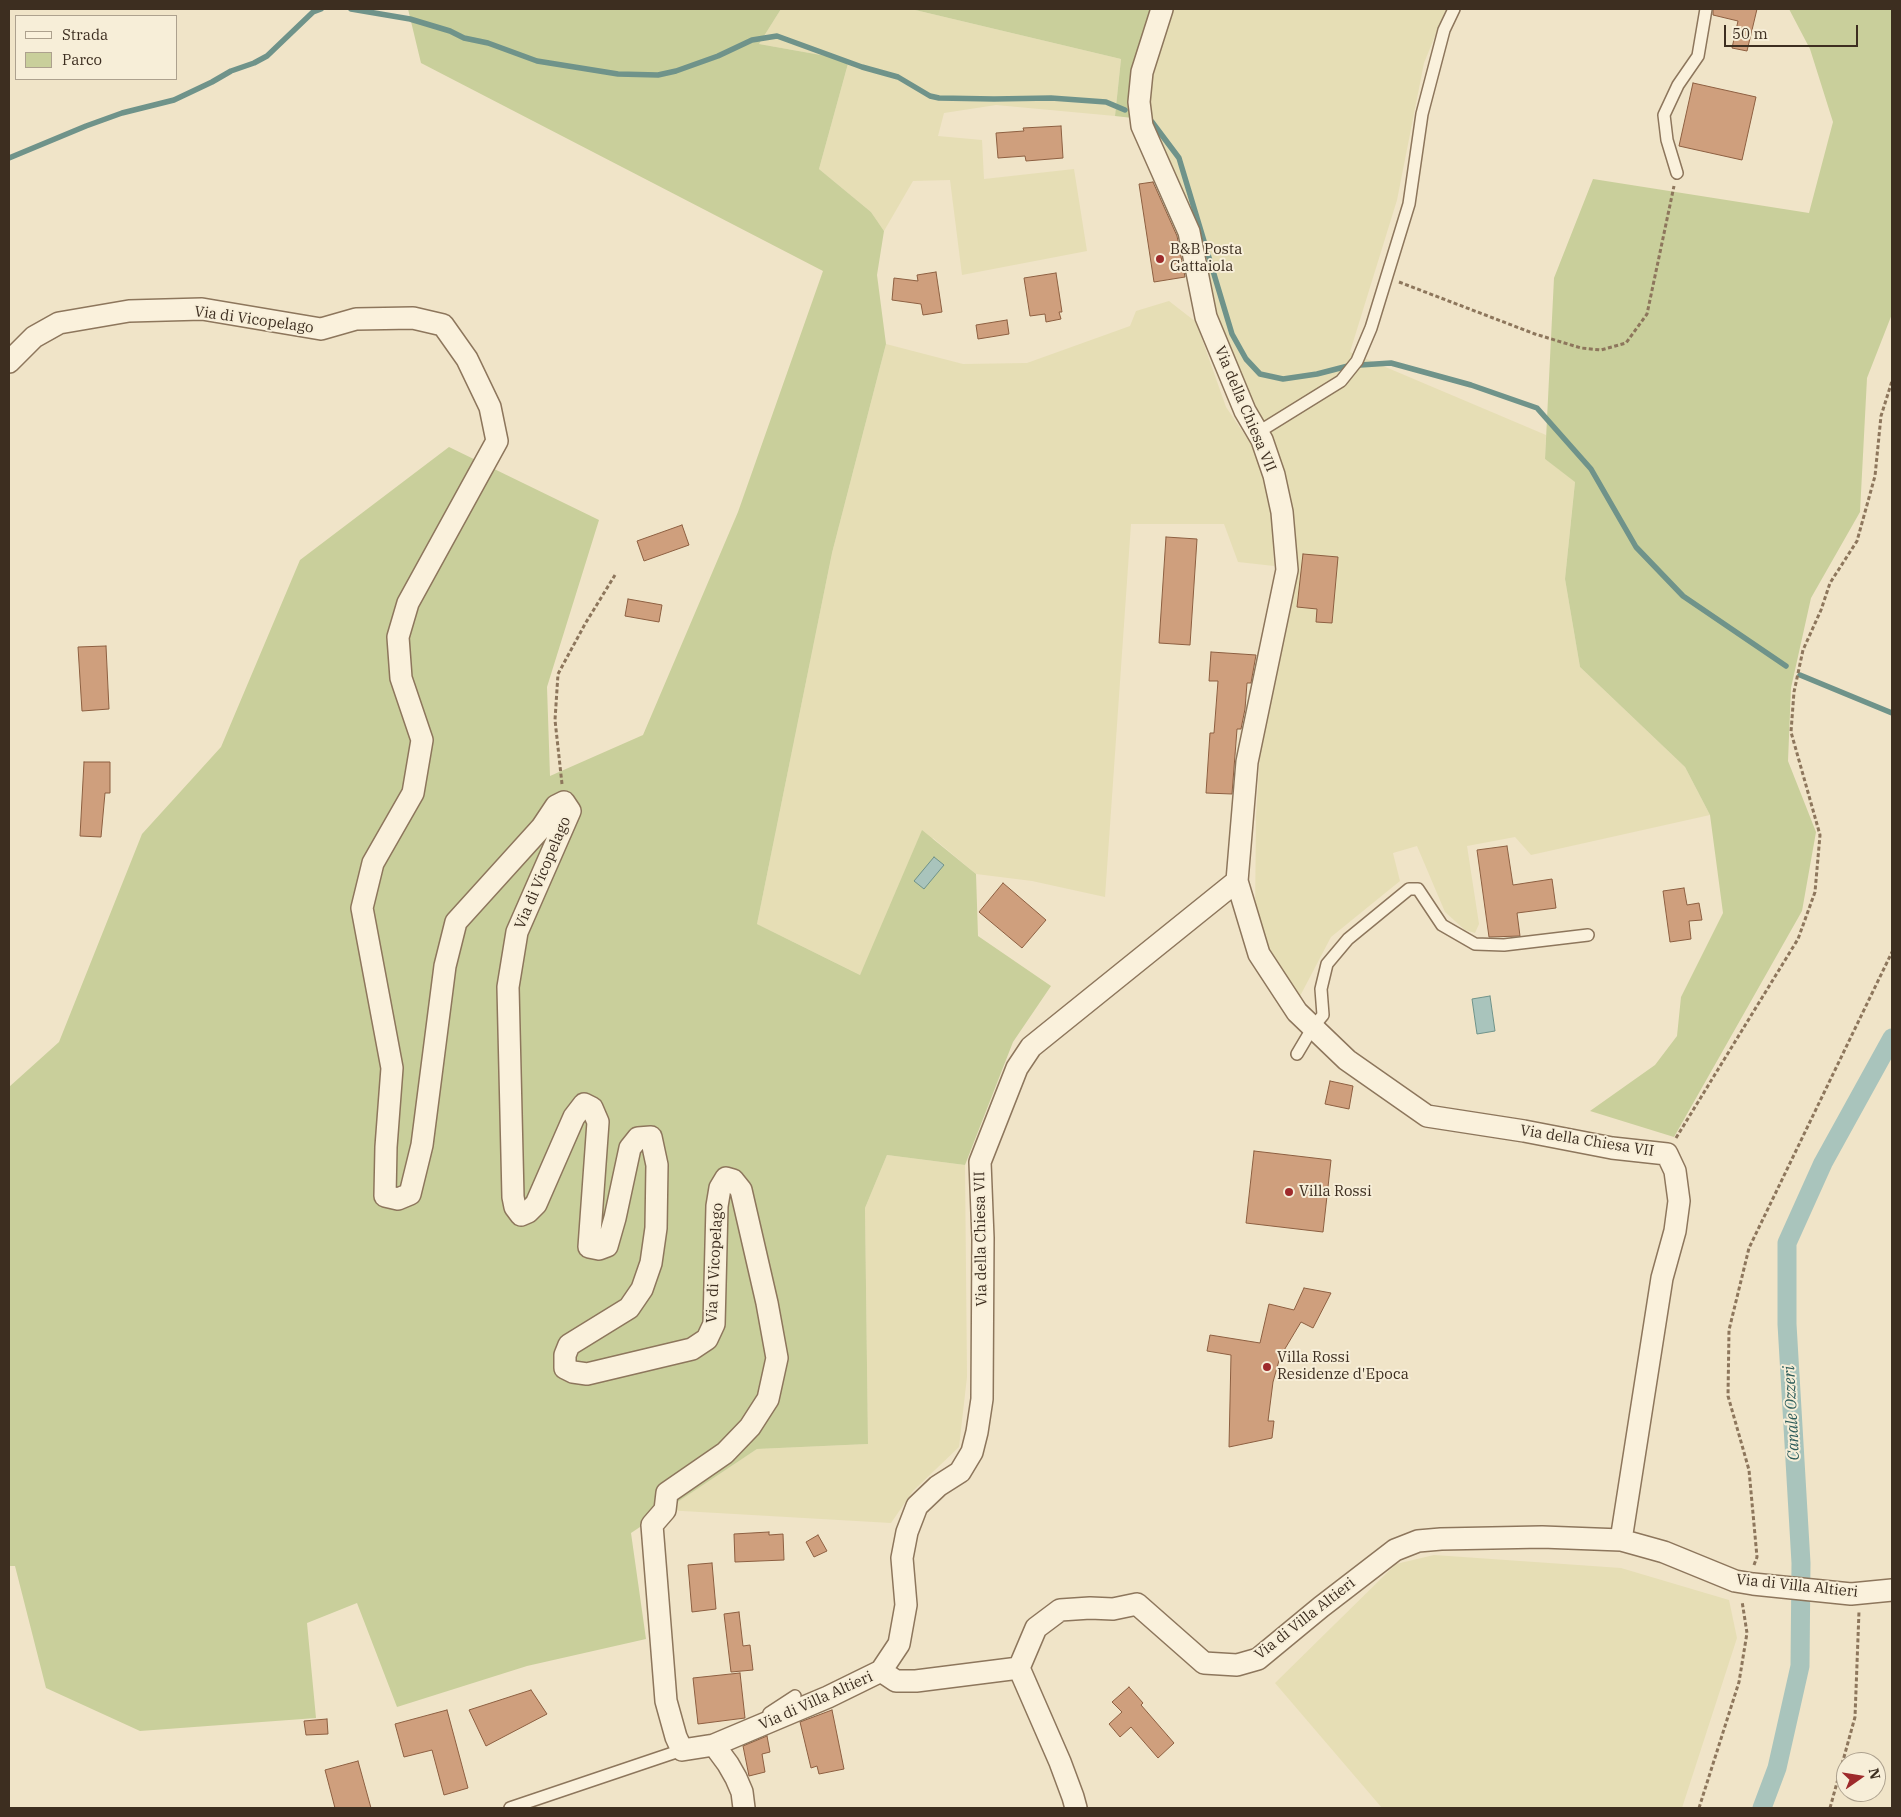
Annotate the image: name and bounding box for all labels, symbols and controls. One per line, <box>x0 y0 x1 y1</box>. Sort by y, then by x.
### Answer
legend <box>15 15 178 80</box>
scale bar <box>1726 15 1860 47</box>
text: 50 m <box>1732 24 1768 43</box>
text: Strada <box>62 25 108 44</box>
text: Parco <box>62 50 102 69</box>
place label: B&B Posta Gattaiola <box>1170 241 1242 276</box>
marker: B&B Posta Gattaiola <box>1154 253 1166 265</box>
street label: Via di Vicopelago <box>193 303 315 337</box>
street label: Via della Chiesa VII <box>1210 343 1280 475</box>
street label: Via di Vicopelago <box>511 814 575 932</box>
street label: Via della Chiesa VII <box>1519 1122 1655 1160</box>
street label: Via della Chiesa VII <box>971 1171 991 1307</box>
place label: Villa Rossi <box>1299 1183 1372 1201</box>
marker: Villa Rossi <box>1283 1186 1295 1198</box>
street label: Via di Vicopelago <box>703 1202 727 1324</box>
place label: Villa Rossi Residenze d'Epoca <box>1277 1349 1409 1384</box>
marker: Villa Rossi Residenze d'Epoca <box>1261 1361 1273 1373</box>
water label: Canale Ozzeri <box>1780 1365 1804 1461</box>
street label: Via di Villa Altieri <box>1735 1571 1859 1601</box>
street label: Via di Villa Altieri <box>1251 1574 1359 1664</box>
street label: Via di Villa Altieri <box>756 1668 876 1734</box>
north arrow <box>1836 1752 1886 1802</box>
text: N <box>1865 1766 1885 1781</box>

